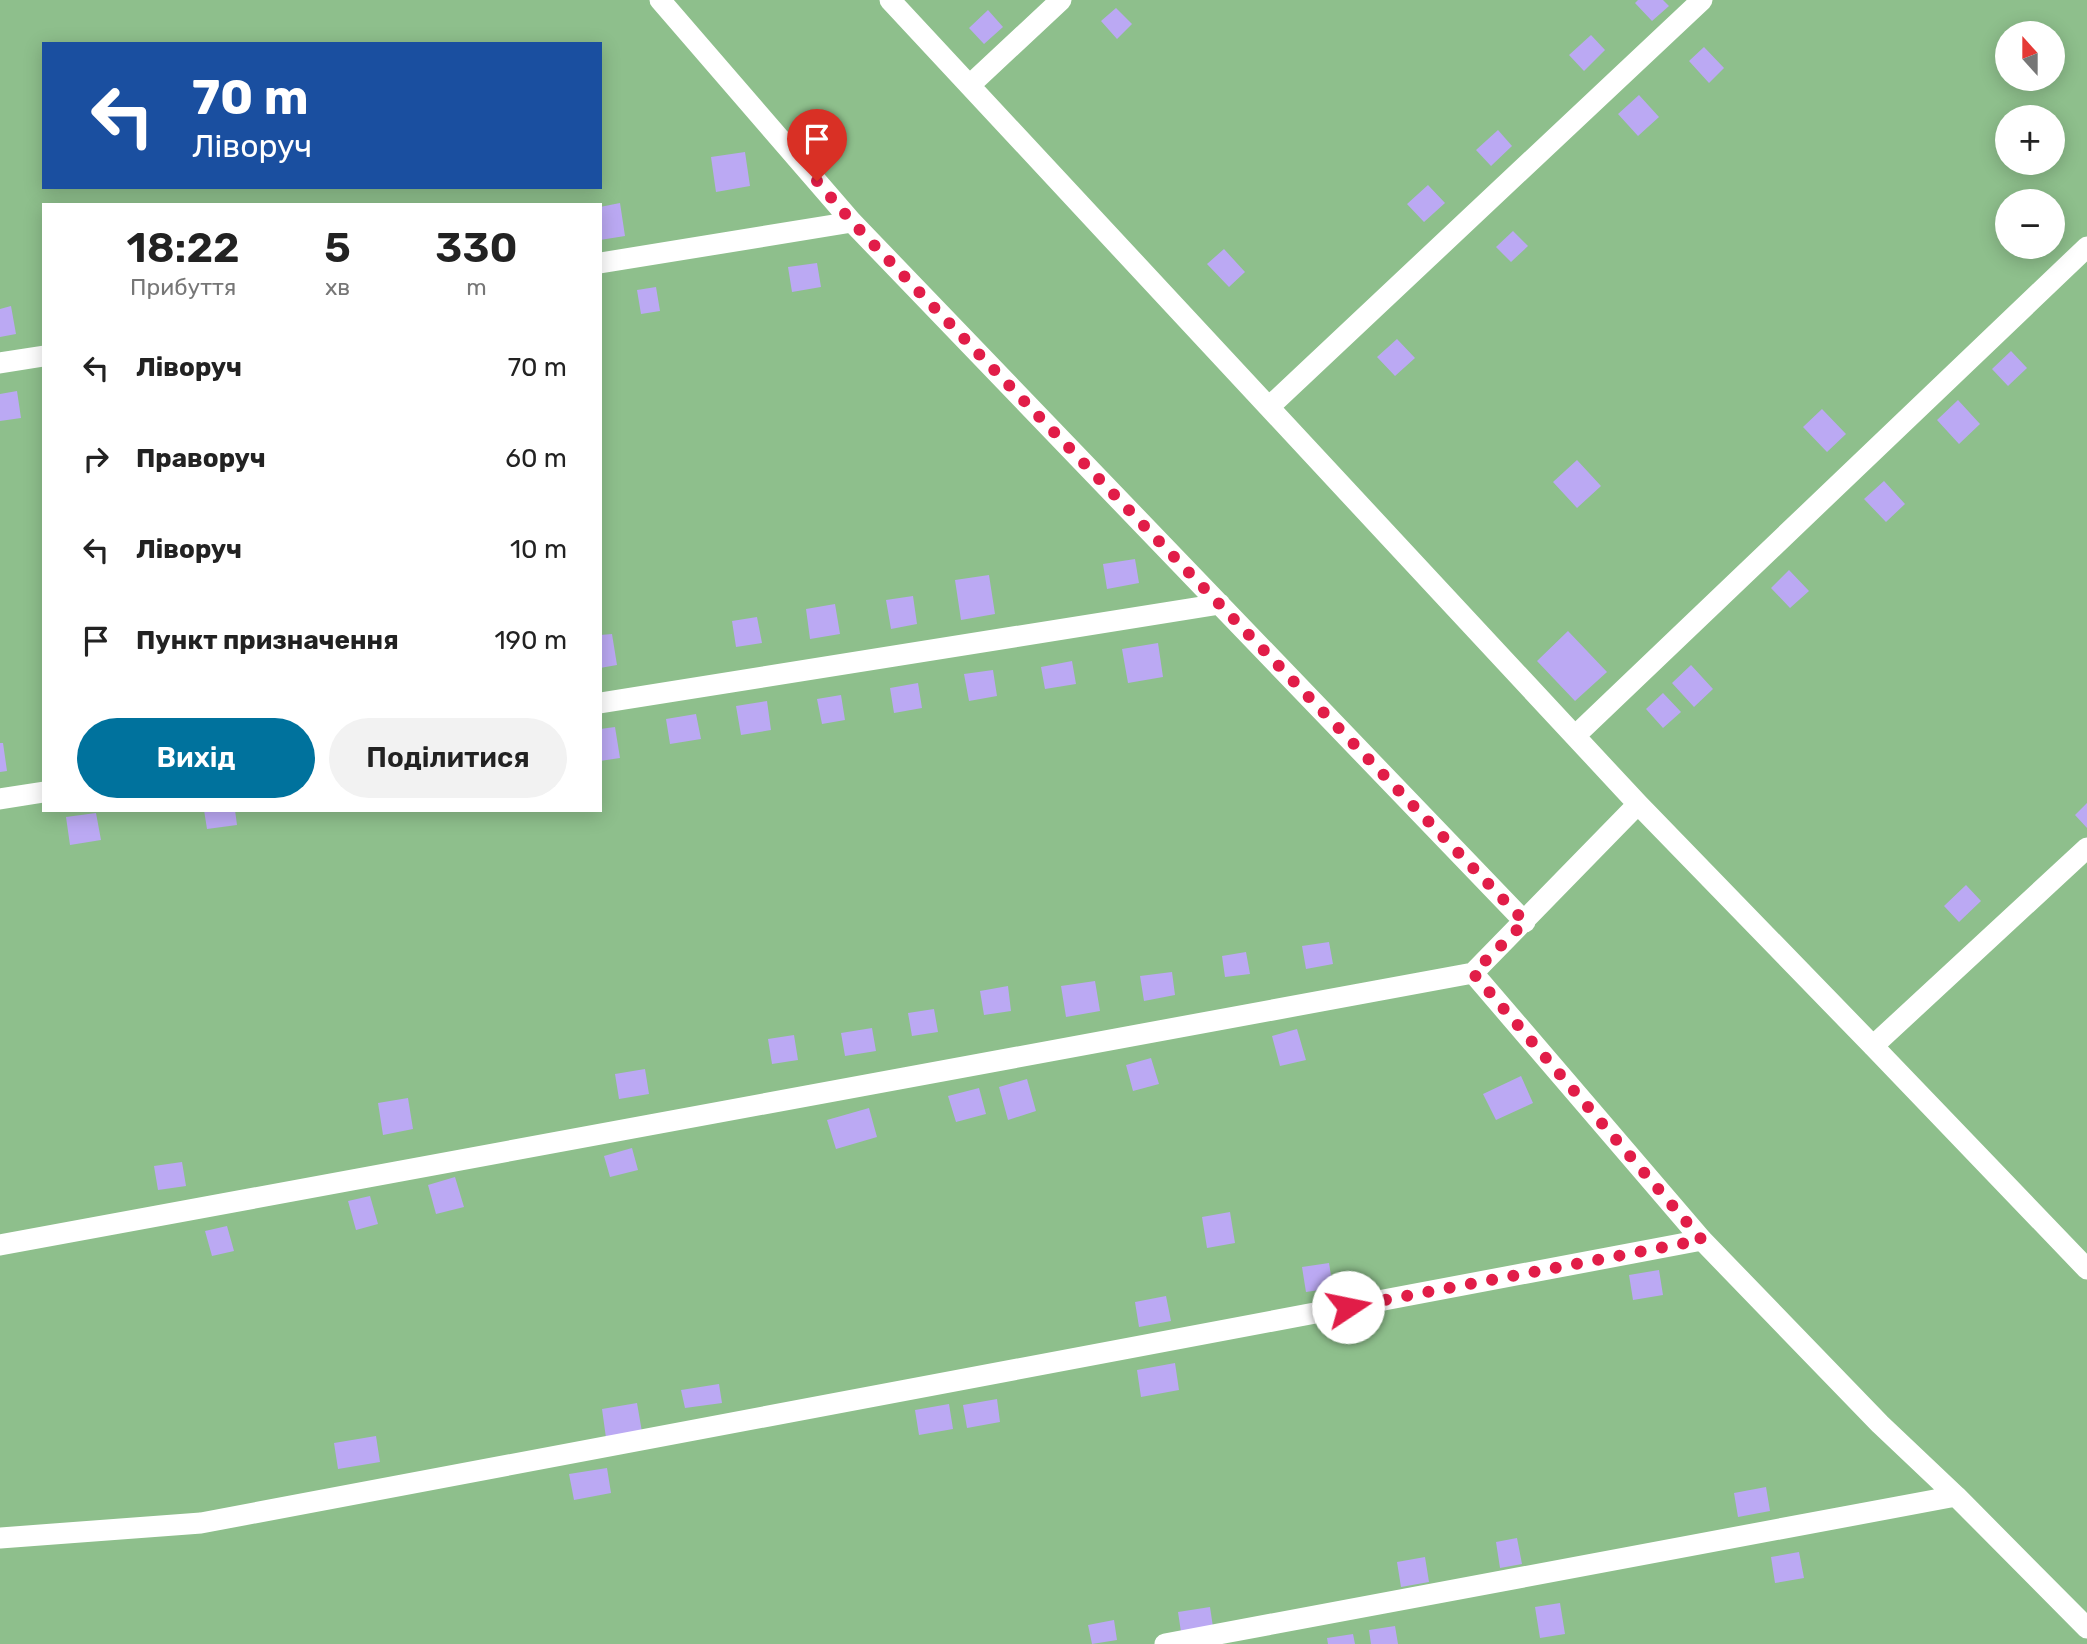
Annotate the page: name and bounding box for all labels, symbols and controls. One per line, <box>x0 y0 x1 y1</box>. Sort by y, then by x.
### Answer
north arrow <box>1995 21 2065 91</box>
map controls <box>1995 21 2065 259</box>
text: 70 m <box>192 68 309 126</box>
icon: left <box>77 70 168 161</box>
button: + <box>1995 105 2065 175</box>
pin <box>787 109 847 181</box>
icon: arrive <box>798 120 836 158</box>
text: Ліворуч <box>192 127 312 165</box>
button: − <box>1995 189 2065 259</box>
text: 18:22 <box>127 223 240 273</box>
text: 5 <box>324 223 351 273</box>
text: 330 <box>435 223 517 273</box>
text: Прибуття <box>130 273 236 301</box>
text: хв <box>325 273 350 301</box>
text: m <box>466 273 487 301</box>
icon: left <box>77 349 115 387</box>
text: Ліворуч <box>136 352 242 383</box>
text: 70 m <box>508 352 567 383</box>
icon: right <box>77 440 115 478</box>
text: Праворуч <box>136 443 266 474</box>
text: 60 m <box>505 443 567 474</box>
icon: left <box>77 531 115 569</box>
text: Ліворуч <box>136 534 242 565</box>
text: 10 m <box>510 534 567 565</box>
icon: arrive <box>77 622 115 660</box>
text: Пункт призначення <box>136 625 399 656</box>
text: 190 m <box>494 625 567 656</box>
button: Вихід <box>77 718 315 798</box>
button: Поділитися <box>329 718 567 798</box>
position arrow <box>1311 1270 1385 1344</box>

